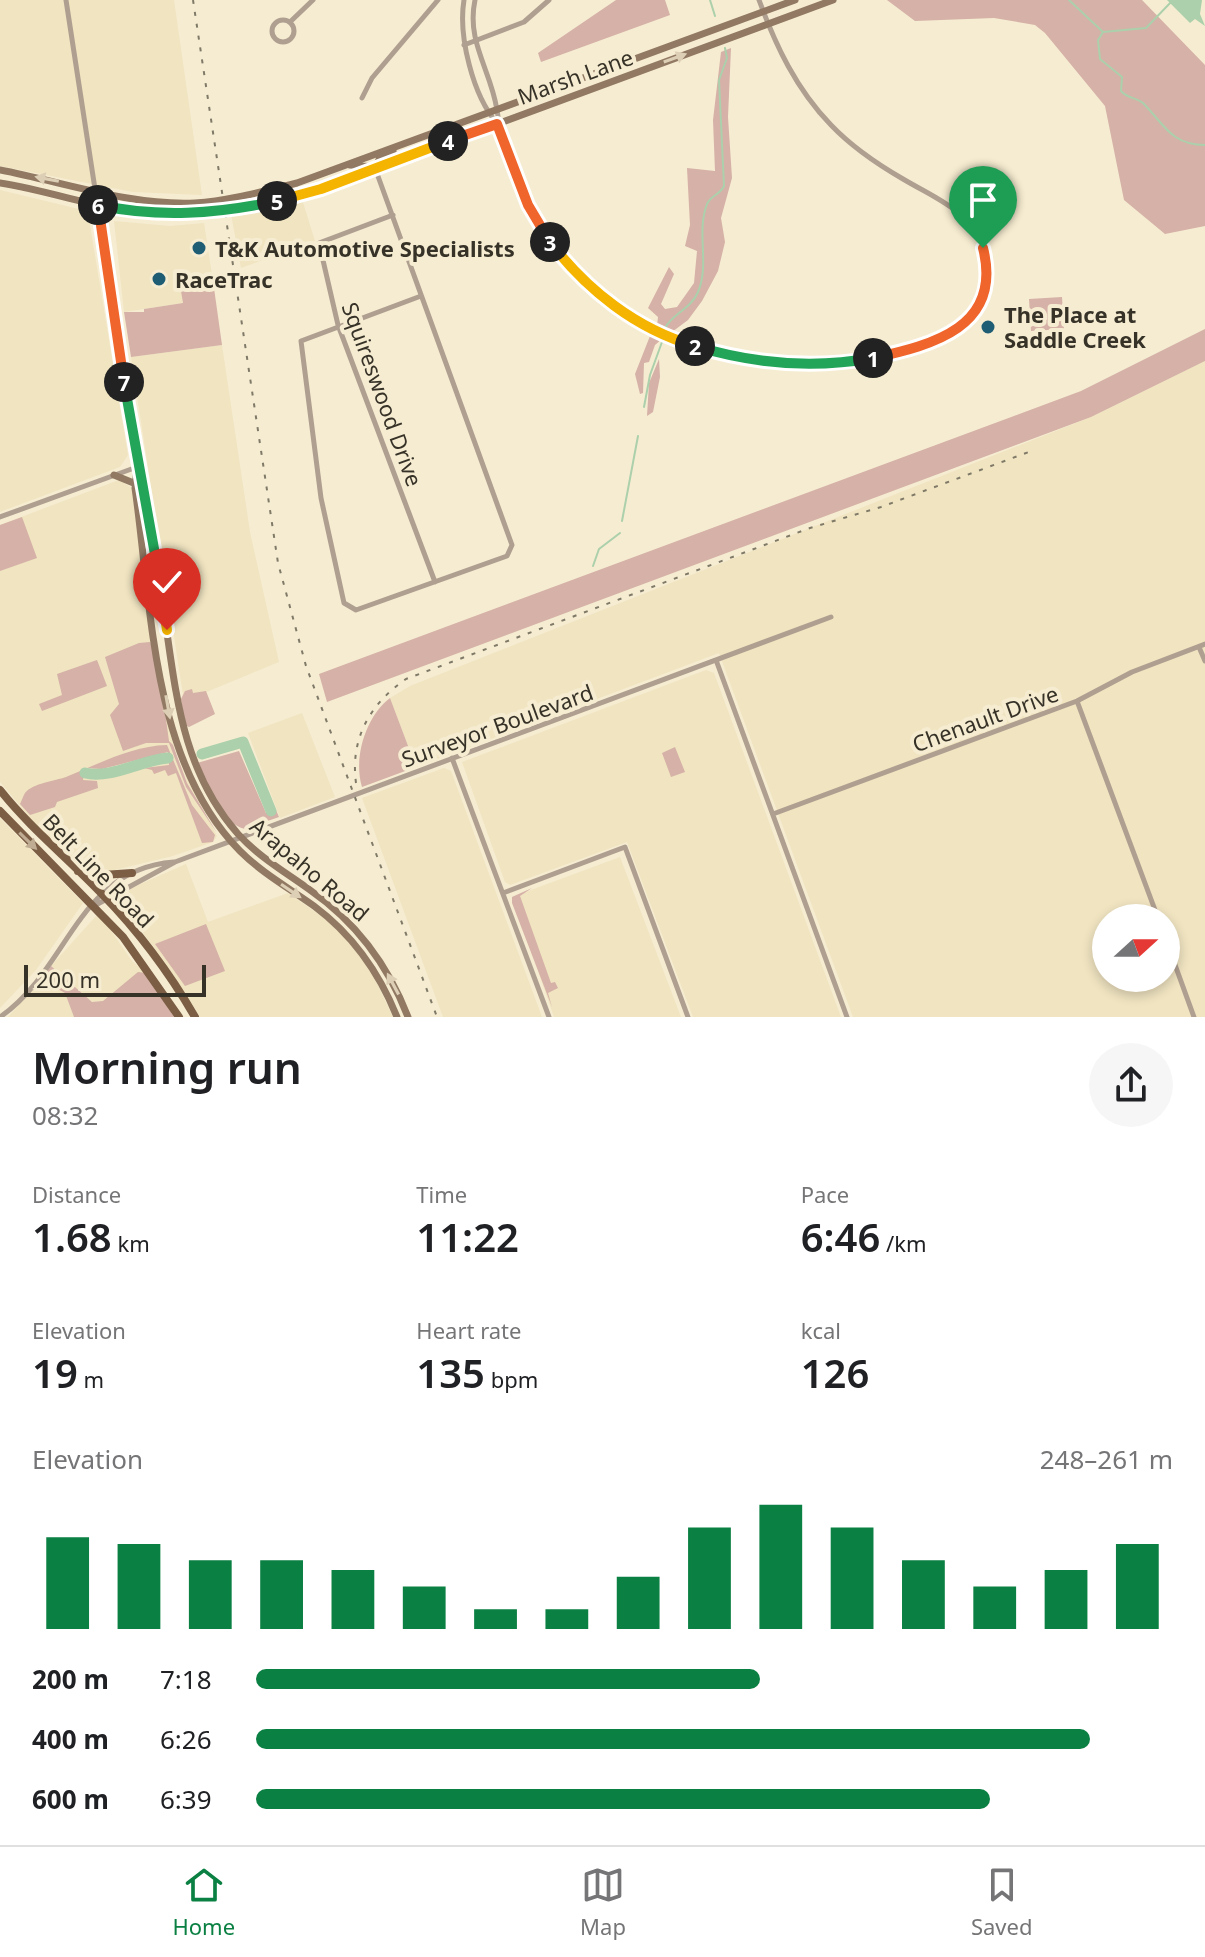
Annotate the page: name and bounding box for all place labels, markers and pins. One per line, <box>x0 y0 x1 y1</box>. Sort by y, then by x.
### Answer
pin: 4 <box>428 121 468 161</box>
pin <box>949 166 1017 248</box>
pin: 5 <box>257 181 297 221</box>
pin: 6 <box>78 185 118 225</box>
pin: 3 <box>530 222 570 262</box>
place label: T&K Automotive Specialists <box>215 233 515 263</box>
marker: T&K Automotive Specialists <box>190 239 208 257</box>
place label: RaceTrac <box>175 264 273 294</box>
marker: RaceTrac <box>150 270 168 288</box>
place label: The Place at Saddle Creek <box>1004 299 1146 354</box>
marker: The Place at Saddle Creek <box>979 318 997 336</box>
pin: 2 <box>675 326 715 366</box>
pin: 1 <box>853 338 893 378</box>
pin: 7 <box>104 362 144 402</box>
pin <box>133 548 201 630</box>

